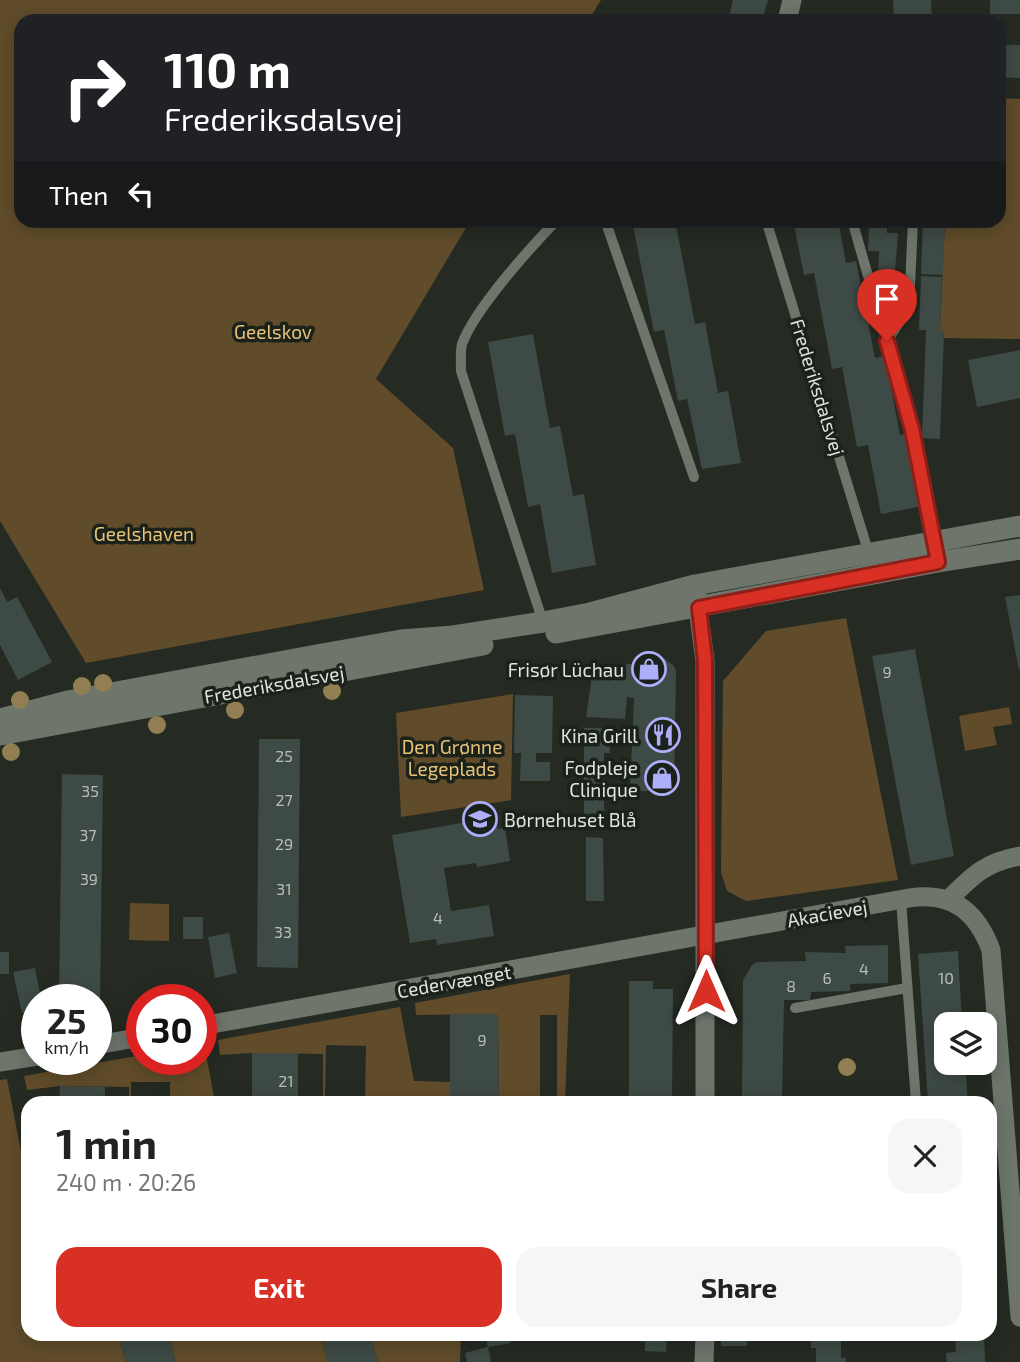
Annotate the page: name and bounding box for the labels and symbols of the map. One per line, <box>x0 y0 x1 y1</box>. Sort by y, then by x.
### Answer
pin <box>857 269 917 341</box>
street label: Frederiksdalsvej <box>786 316 850 458</box>
park label: Geelskov <box>234 320 312 343</box>
park label: Geelshaven <box>94 522 194 545</box>
shop icon: Frisør Lüchau <box>630 650 668 688</box>
place label: Frisør Lüchau <box>508 658 624 681</box>
street label: Frederiksdalsvej <box>202 660 346 708</box>
house number: 9 <box>882 662 892 681</box>
restaurant icon: Kina Grill <box>644 716 682 754</box>
place label: Kina Grill <box>561 724 638 747</box>
park label: Den Grønne Legeplads <box>402 735 502 780</box>
house number: 25 <box>275 746 293 765</box>
place label: Fodpleje Clinique <box>565 756 638 801</box>
shop icon: Fodpleje Clinique <box>643 759 681 797</box>
house number: 35 <box>81 781 99 800</box>
house number: 27 <box>275 790 293 809</box>
school or university icon: Børnehuset Blå <box>461 800 499 838</box>
place label: Børnehuset Blå <box>504 808 637 831</box>
house number: 37 <box>79 825 97 844</box>
house number: 29 <box>275 834 293 853</box>
house number: 39 <box>80 869 98 888</box>
house number: 31 <box>276 879 292 898</box>
street label: Akacievej <box>785 895 869 931</box>
house number: 4 <box>433 908 443 927</box>
house number: 33 <box>274 922 292 941</box>
position arrow <box>669 954 743 1028</box>
house number: 4 <box>859 959 869 978</box>
street label: Cedervænget <box>395 960 513 1002</box>
house number: 6 <box>822 968 832 987</box>
house number: 10 <box>938 968 954 987</box>
house number: 8 <box>786 976 796 995</box>
speed limit sign: 30 <box>126 984 217 1075</box>
house number: 9 <box>477 1030 487 1049</box>
house number: 21 <box>278 1071 294 1090</box>

